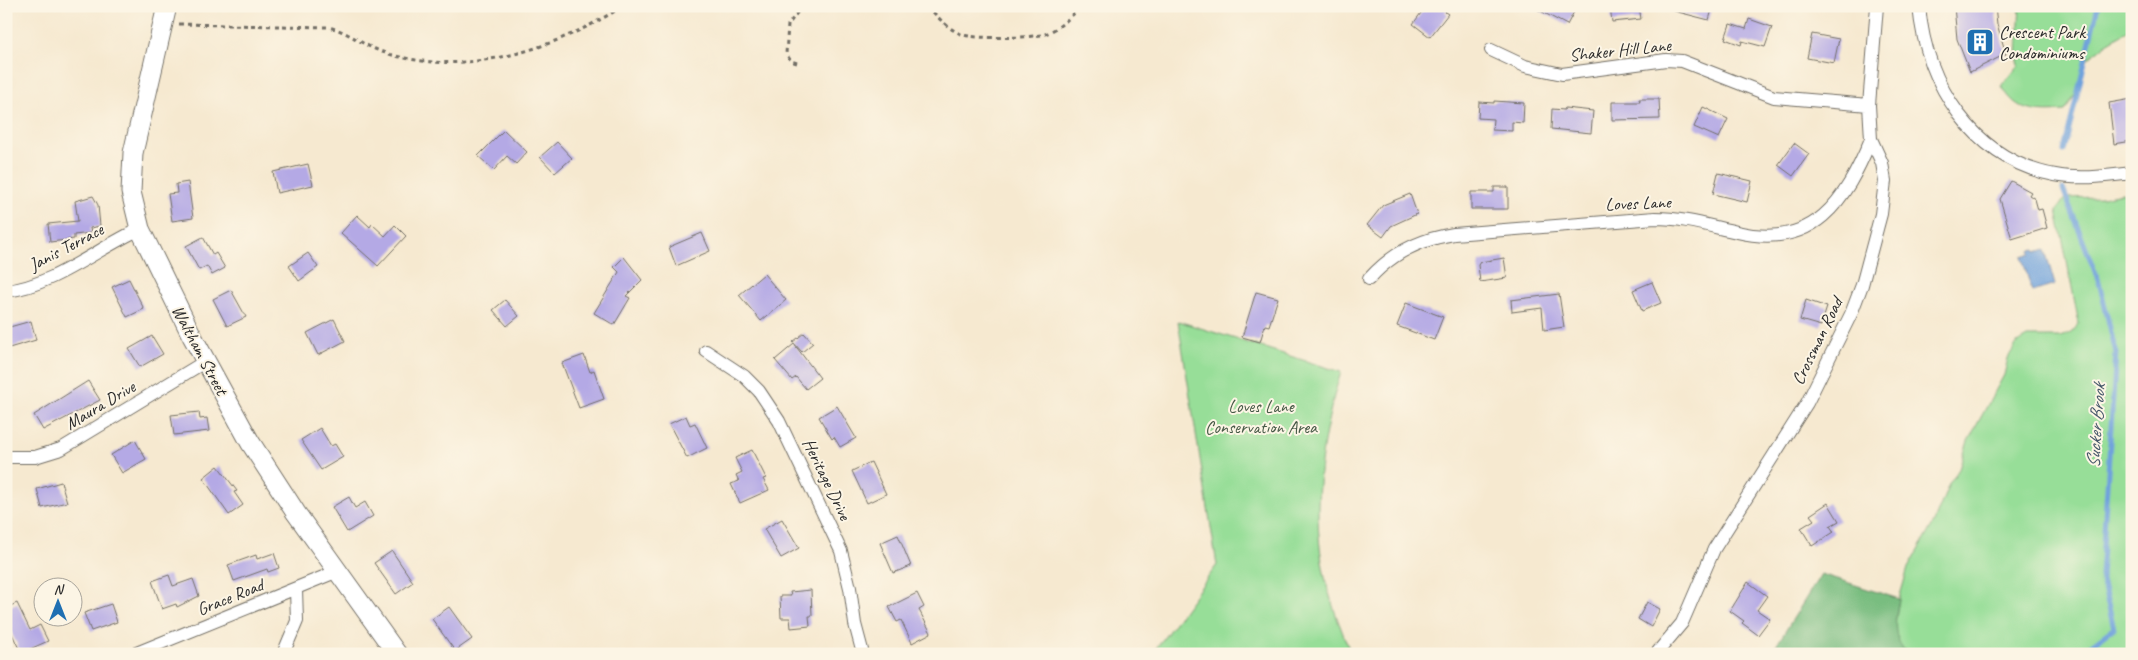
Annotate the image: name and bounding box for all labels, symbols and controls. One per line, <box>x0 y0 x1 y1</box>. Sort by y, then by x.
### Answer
place label: Crescent Park Condominiums <box>1999 21 2086 64</box>
building icon: Crescent Park Condominiums <box>1965 27 1995 57</box>
street label: Shaker Hill Lane <box>1568 34 1673 66</box>
street label: Loves Lane <box>1605 191 1672 215</box>
street label: Janis Terrace <box>24 218 108 276</box>
street label: Crossman Road <box>1786 291 1849 388</box>
street label: Waltham Street <box>167 301 234 400</box>
street label: Maura Drive <box>61 375 140 434</box>
water label: Sucker Brook <box>2081 380 2111 469</box>
park label: Loves Lane Conservation Area <box>1205 395 1318 438</box>
street label: Heritage Drive <box>798 435 857 524</box>
street label: Grace Road <box>194 573 269 620</box>
north arrow <box>32 578 82 628</box>
text: N <box>54 581 65 598</box>

